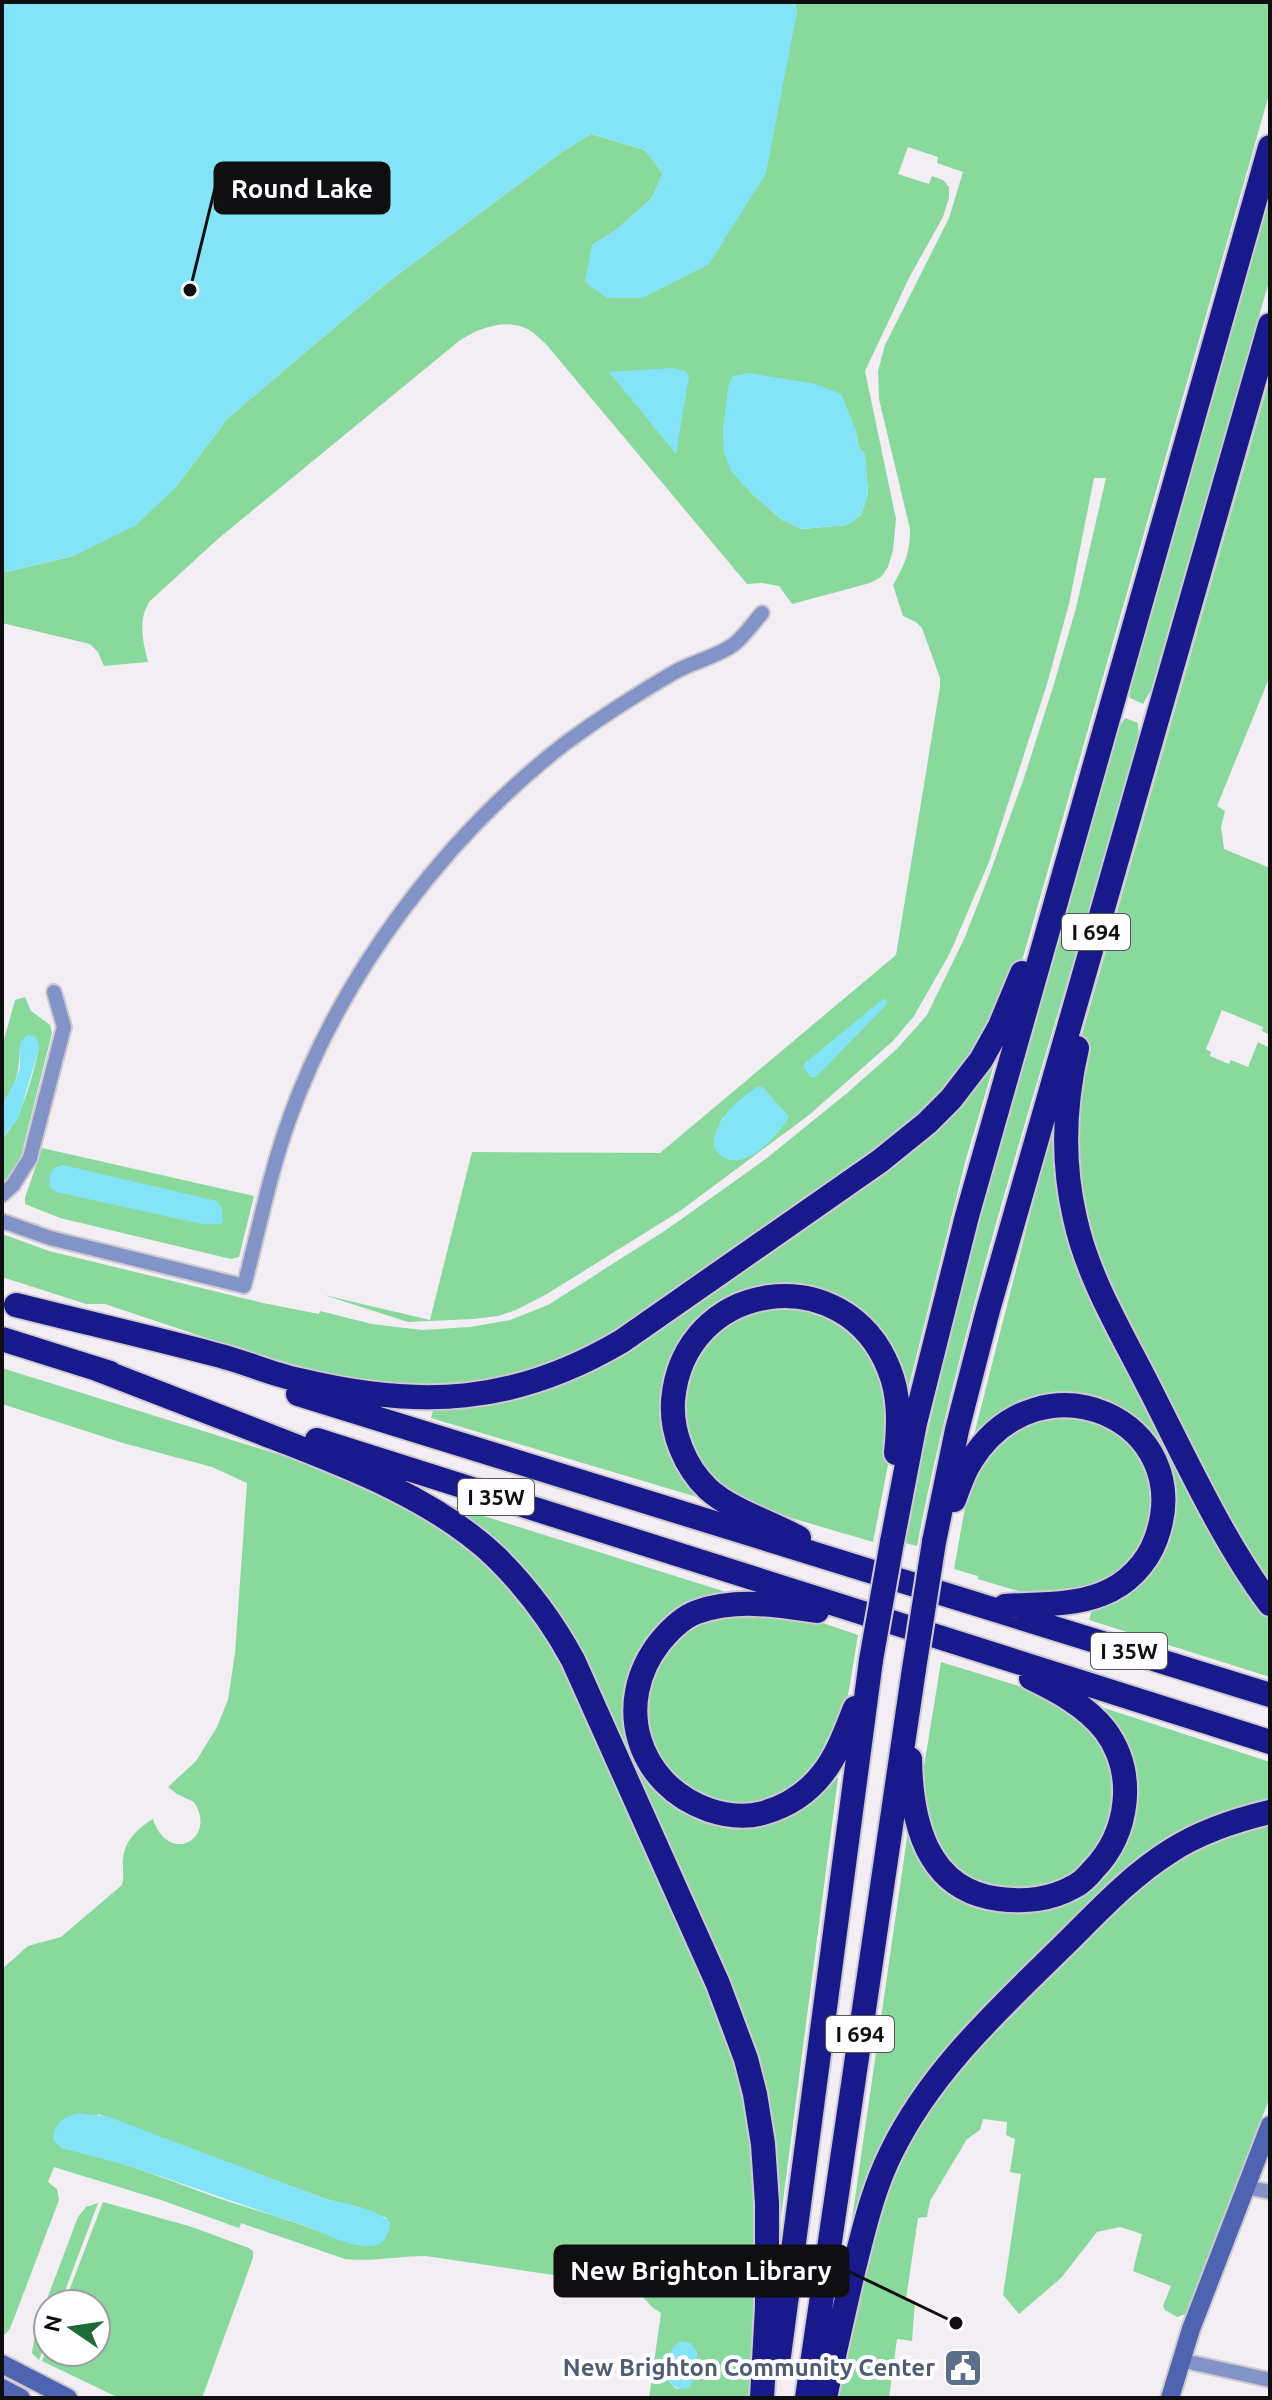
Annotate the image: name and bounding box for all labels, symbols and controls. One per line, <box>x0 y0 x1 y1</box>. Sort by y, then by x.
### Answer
callout: Round Lake <box>215 163 389 213</box>
text: Round Lake <box>231 174 373 203</box>
road number: I 694 <box>1062 914 1130 950</box>
road number: I 35W <box>458 1479 534 1515</box>
road number: I 35W <box>1091 1633 1167 1669</box>
road number: I 694 <box>826 2016 894 2052</box>
callout: New Brighton Library <box>555 2246 848 2296</box>
text: New Brighton Library <box>570 2256 832 2285</box>
north arrow <box>32 2288 112 2368</box>
text: N <box>38 2313 66 2334</box>
public building icon: New Brighton Community Center <box>942 2347 984 2389</box>
place label: New Brighton Community Center <box>563 2354 935 2381</box>

